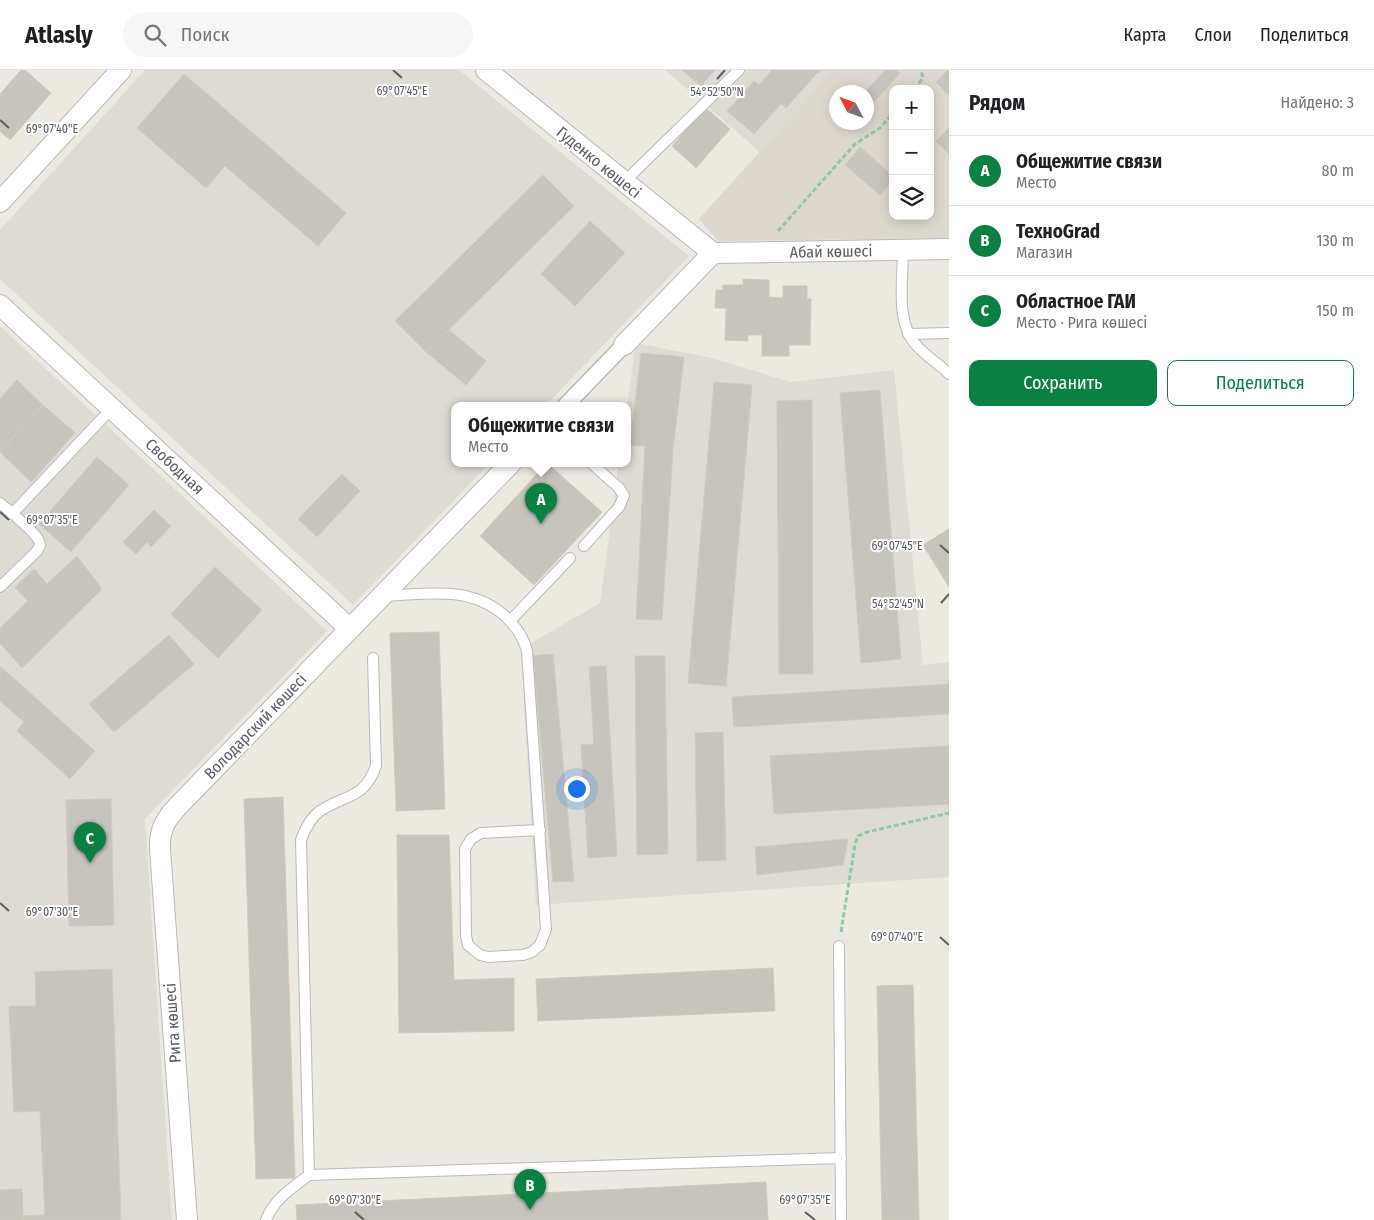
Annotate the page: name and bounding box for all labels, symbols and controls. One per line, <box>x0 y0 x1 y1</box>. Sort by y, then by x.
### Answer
search box <box>123 12 473 57</box>
text: Atlasly <box>25 21 93 49</box>
icon: search <box>141 21 169 49</box>
text: Поиск <box>181 23 229 46</box>
text: Карта <box>1123 24 1166 46</box>
text: Слои <box>1194 24 1232 46</box>
text: Поделиться <box>1260 24 1349 46</box>
text: 69°07'45"E <box>376 84 428 98</box>
text: 54°52'50"N <box>690 85 744 99</box>
north arrow <box>829 85 874 130</box>
map controls <box>889 85 934 220</box>
button: + <box>889 85 934 130</box>
text: Рядом <box>969 90 1025 116</box>
text: Найдено: 3 <box>1281 93 1354 112</box>
text: 69°07'40"E <box>26 122 79 136</box>
street label: Гуденко көшесі <box>553 123 645 202</box>
button: − <box>889 130 934 175</box>
text: Общежитие связи <box>1016 150 1162 173</box>
text: A <box>981 161 989 180</box>
text: 80 m <box>1322 161 1354 180</box>
text: Место <box>1016 173 1057 192</box>
button: layers <box>889 175 934 220</box>
text: ТехноGrad <box>1016 220 1100 243</box>
text: B <box>981 231 989 250</box>
text: 130 m <box>1316 231 1354 250</box>
street label: Абай көшесі <box>789 241 873 262</box>
text: Магазин <box>1016 243 1073 262</box>
text: Областное ГАИ <box>1016 290 1136 313</box>
text: C <box>981 301 989 320</box>
text: 150 m <box>1316 301 1354 320</box>
text: Место · Рига көшесі <box>1016 313 1147 332</box>
button: Сохранить <box>969 360 1157 406</box>
button: Поделиться <box>1167 360 1354 406</box>
popup <box>451 402 631 467</box>
text: Общежитие связи <box>468 414 614 437</box>
street label: Свободная <box>141 434 208 498</box>
text: Место <box>468 437 509 456</box>
pin: A <box>525 483 557 524</box>
text: 69°07'35"E <box>26 513 78 527</box>
text: 69°07'45"E <box>871 539 923 553</box>
text: 54°52'45"N <box>872 597 924 611</box>
street label: Володарский көшесі <box>200 670 311 783</box>
your location <box>564 776 590 802</box>
pin: C <box>74 822 106 863</box>
text: 69°07'30"E <box>26 905 79 919</box>
text: 69°07'40"E <box>871 930 924 944</box>
street label: Рига көшесі <box>160 982 185 1063</box>
pin: B <box>514 1169 546 1210</box>
text: 69°07'30"E <box>329 1193 382 1207</box>
text: 69°07'35"E <box>779 1193 831 1207</box>

